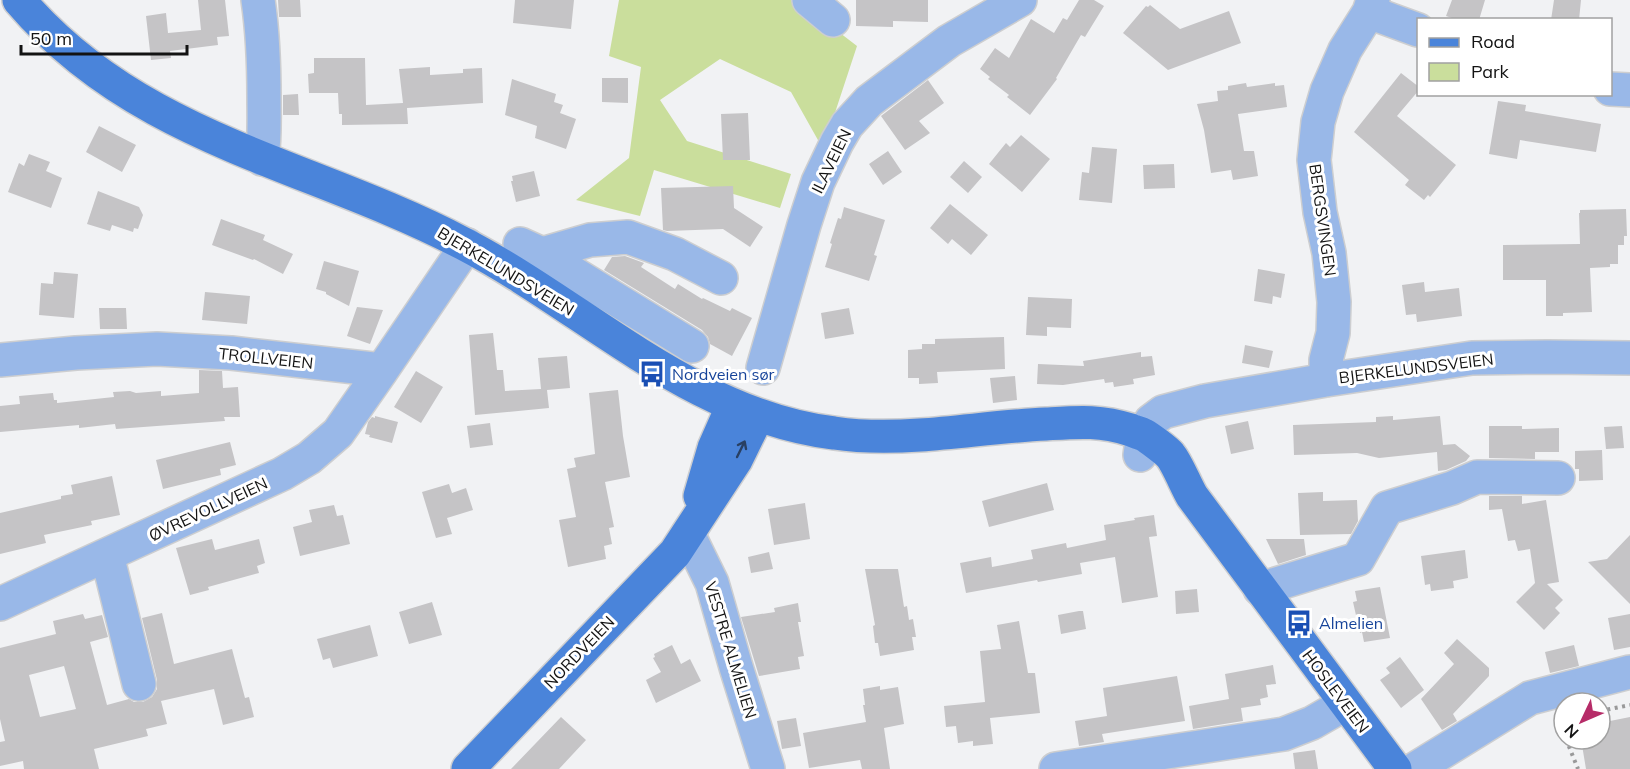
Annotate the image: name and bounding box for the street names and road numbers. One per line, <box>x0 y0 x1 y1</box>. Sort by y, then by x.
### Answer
street label: ILAVEIEN <box>807 125 855 197</box>
street label: BERGSVINGEN <box>1305 163 1341 277</box>
street label: BJERKELUNDSVEIEN <box>434 222 578 320</box>
street label: TROLLVEIEN <box>218 343 314 373</box>
street label: BJERKELUNDSVEIEN <box>1337 349 1495 387</box>
street label: ØVREVOLLVEIEN <box>145 473 271 545</box>
street label: VESTRE ALMELIEN <box>701 579 761 721</box>
street label: NORDVEIEN <box>539 612 619 692</box>
street label: HOSLEVEIEN <box>1298 646 1374 736</box>

